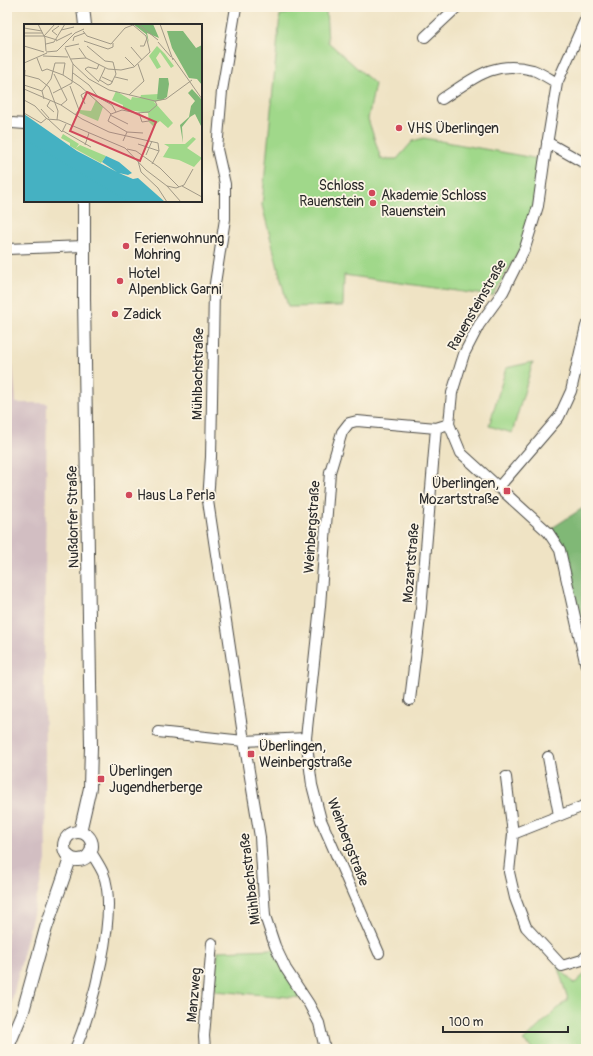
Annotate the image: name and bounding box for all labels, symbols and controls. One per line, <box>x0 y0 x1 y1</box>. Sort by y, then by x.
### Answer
inset map <box>24 24 202 202</box>
place label: VHS Überlingen <box>407 120 499 137</box>
marker: VHS Überlingen <box>394 123 404 133</box>
place label: Schloss Rauenstein <box>299 177 365 210</box>
place label: Akademie Schloss Rauenstein <box>381 187 487 220</box>
marker: Schloss Rauenstein <box>367 188 377 198</box>
marker: Akademie Schloss Rauenstein <box>368 198 378 208</box>
place label: Ferienwohnung Mohring <box>134 230 224 263</box>
marker: Ferienwohnung Mohring <box>121 241 131 251</box>
street label: Rauensteinstraße <box>444 256 510 354</box>
place label: Hotel Alpenblick Garni <box>128 265 222 298</box>
marker: Hotel Alpenblick Garni <box>115 276 125 286</box>
place label: Zadick <box>123 306 162 323</box>
marker: Zadick <box>110 309 120 319</box>
street label: Mühlbachstraße <box>189 328 207 420</box>
street label: Nußdorfer Straße <box>64 465 82 569</box>
place label: Überlingen, Mozartstraße <box>419 475 499 508</box>
street label: Weinbergstraße <box>300 480 324 574</box>
marker: Überlingen, Mozartstraße <box>502 486 512 496</box>
place label: Haus La Perla <box>137 487 215 504</box>
marker: Haus La Perla <box>124 490 134 500</box>
street label: Mozartstraße <box>399 522 423 604</box>
place label: Überlingen, Weinbergstraße <box>259 738 352 771</box>
marker: Überlingen, Weinbergstraße <box>246 749 256 759</box>
place label: Überlingen Jugendherberge <box>109 763 202 796</box>
marker: Überlingen Jugendherberge <box>96 774 106 784</box>
street label: Weinbergstraße <box>323 796 373 888</box>
street label: Mühlbachstraße <box>236 832 264 926</box>
street label: Manzweg <box>183 967 205 1023</box>
scale bar <box>443 1008 568 1034</box>
text: 100 m <box>449 1015 484 1030</box>

